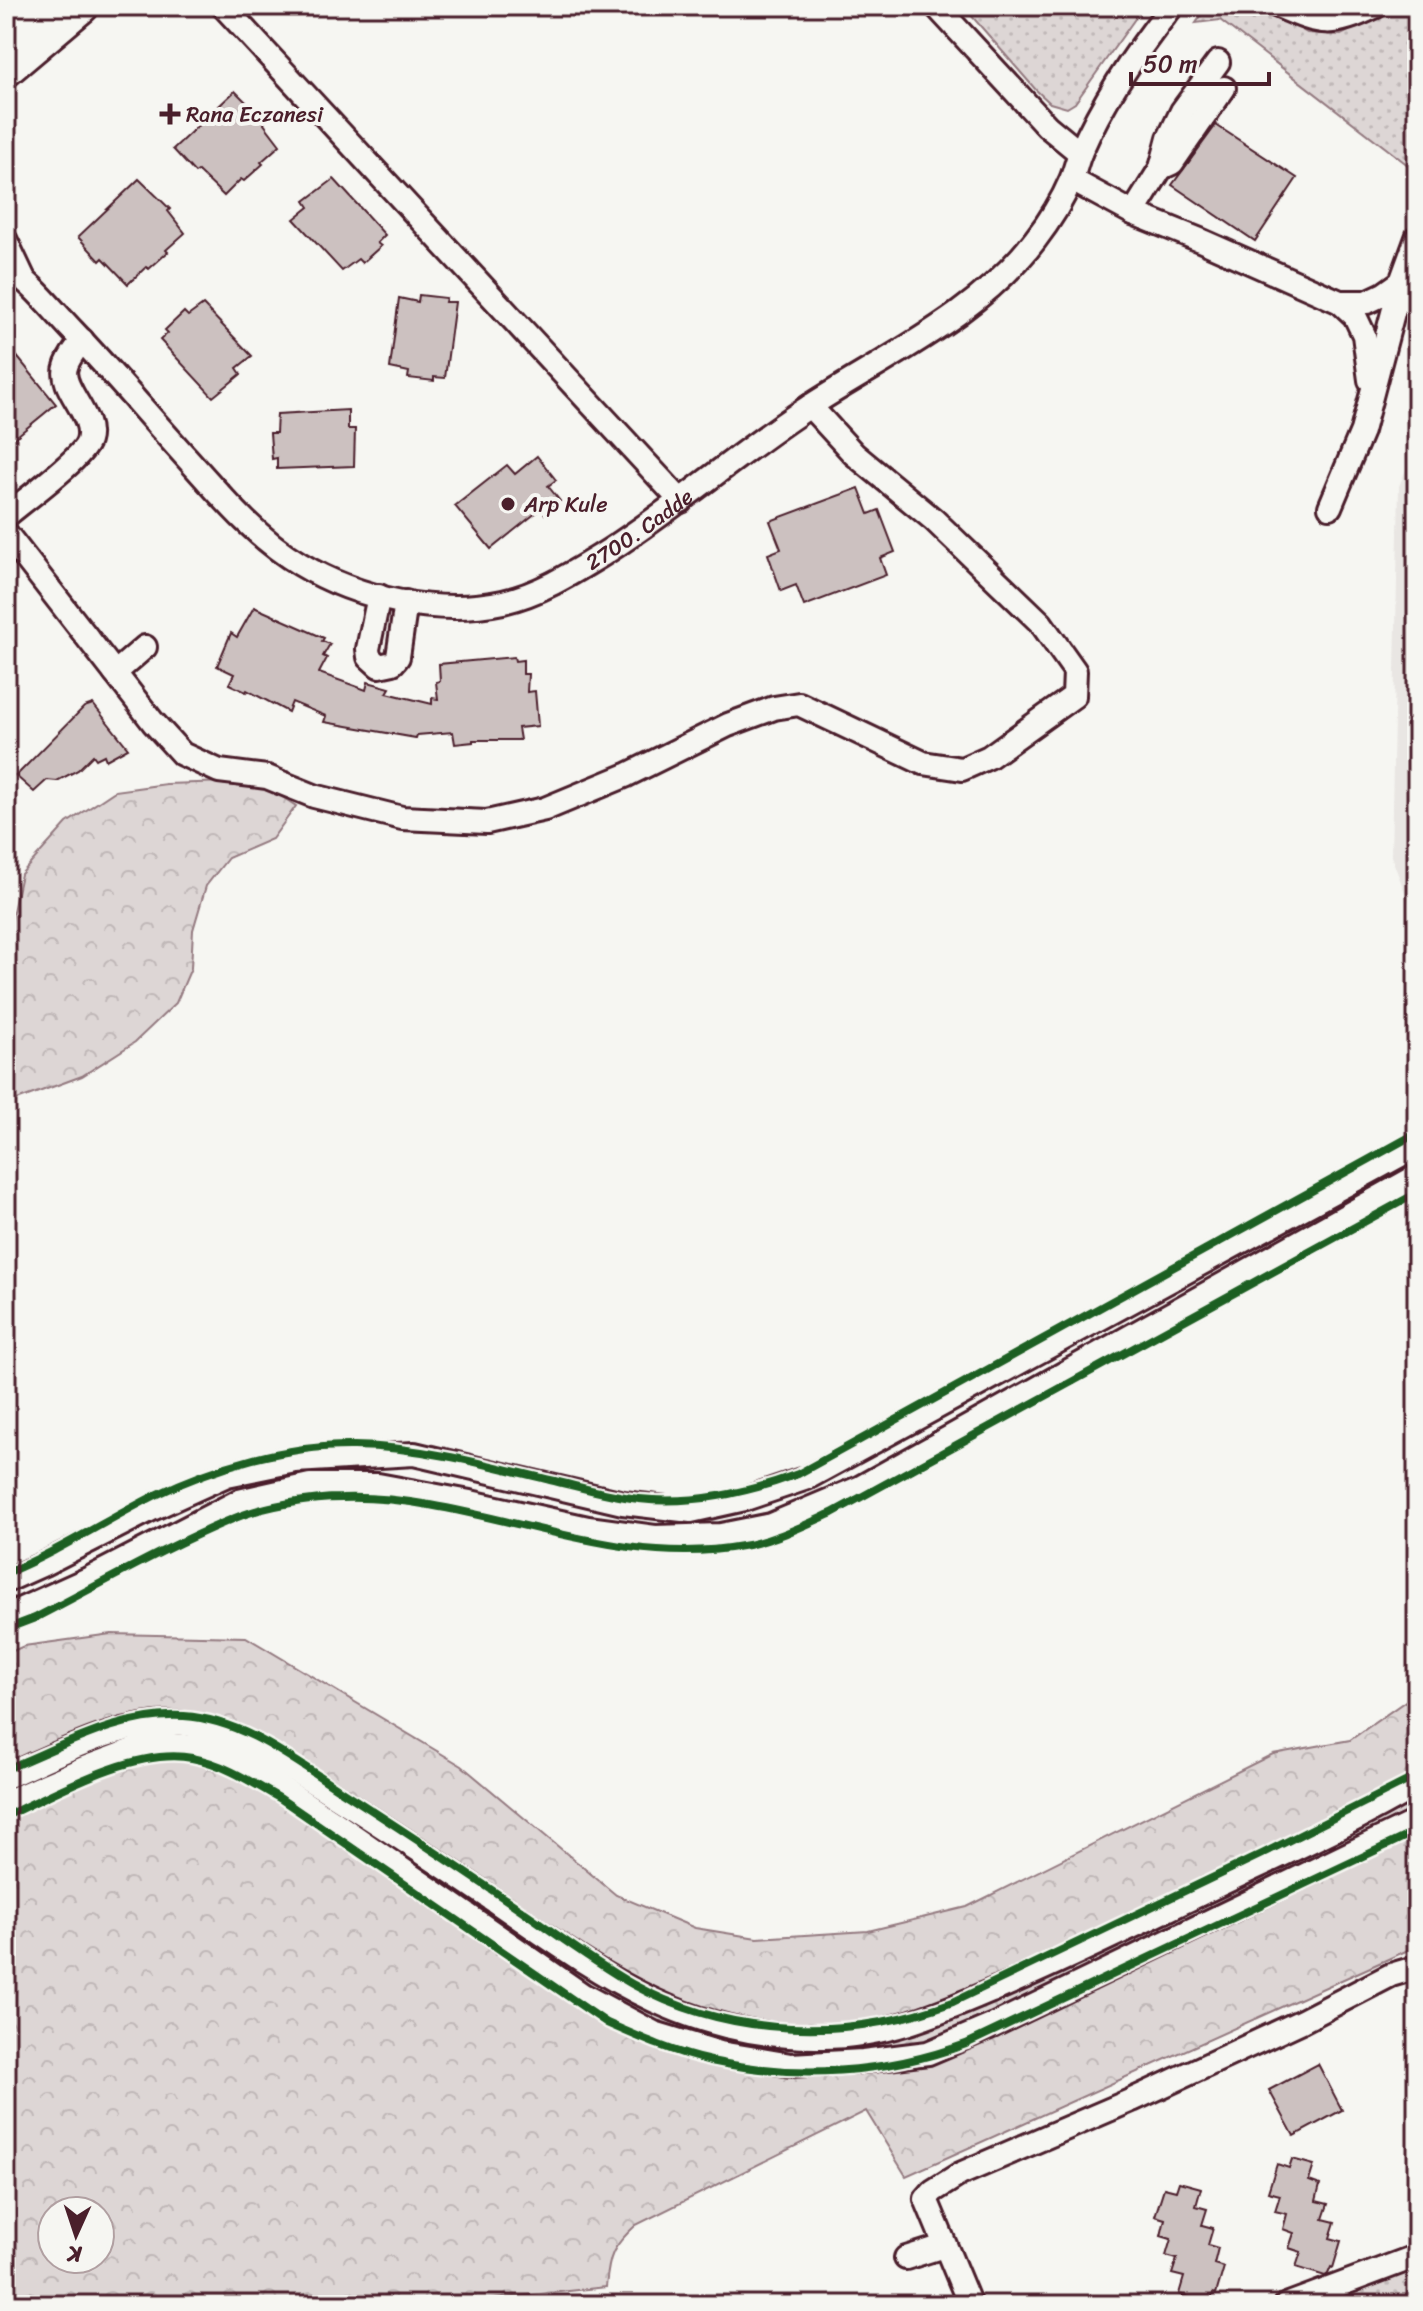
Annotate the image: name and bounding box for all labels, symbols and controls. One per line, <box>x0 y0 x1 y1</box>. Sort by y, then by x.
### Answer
scale bar <box>1131 36 1269 86</box>
text: 50 m <box>1143 43 1198 85</box>
place label: Rana Eczanesi <box>186 95 324 134</box>
marker: Rana Eczanesi <box>161 105 179 123</box>
street label: 2700. Cadde <box>577 478 702 581</box>
place label: Arp Kule <box>523 485 608 524</box>
marker: Arp Kule <box>499 495 517 513</box>
north arrow <box>36 2195 116 2275</box>
text: K <box>66 2235 84 2274</box>

